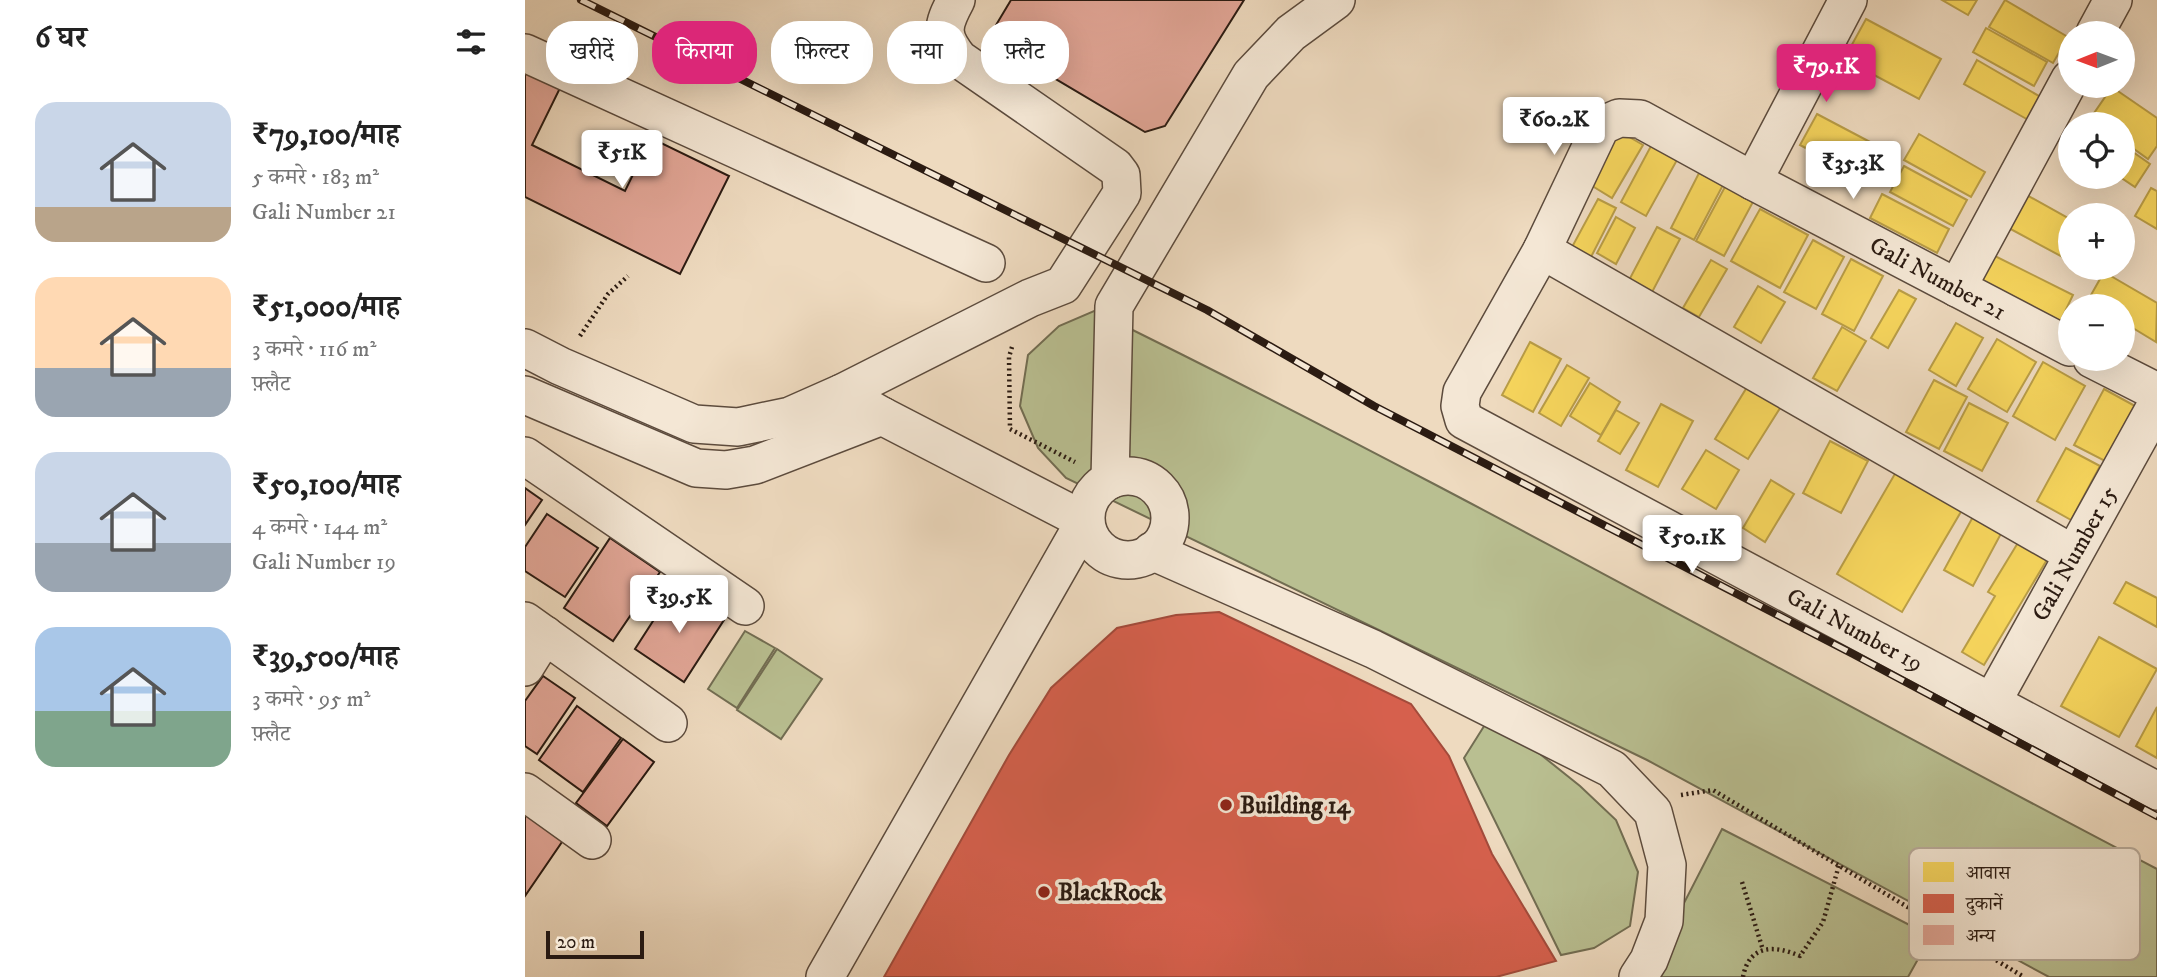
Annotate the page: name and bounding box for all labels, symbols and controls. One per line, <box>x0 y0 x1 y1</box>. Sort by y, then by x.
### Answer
text: 6 घर <box>35 20 87 57</box>
chip: खरीदें <box>546 21 638 84</box>
chip: किराया <box>652 21 757 84</box>
chip: फ़िल्टर <box>771 21 873 84</box>
chip: नया <box>887 21 967 84</box>
chip: फ़्लैट <box>981 21 1069 84</box>
north arrow <box>2058 21 2135 98</box>
map controls <box>2058 21 2135 371</box>
icon: filters <box>452 23 490 61</box>
pin: ₹79.1K <box>1769 44 1883 104</box>
text: ₹79.1K <box>1793 52 1859 81</box>
pin: ₹60.2K <box>1497 97 1611 157</box>
text: ₹60.2K <box>1519 105 1589 134</box>
button: locate <box>2058 112 2135 189</box>
text: ₹79,100/माह <box>252 117 400 154</box>
icon: home <box>91 130 175 214</box>
pin: ₹51K <box>581 130 663 190</box>
text: ₹51K <box>597 138 647 167</box>
pin: ₹35.3K <box>1796 142 1910 201</box>
text: ₹35.3K <box>1822 149 1884 178</box>
text: 5 कमरे · 183 m² <box>252 163 379 192</box>
text: Gali Number 21 <box>252 198 396 227</box>
button: + <box>2058 203 2135 280</box>
street label: Gali Number 21 <box>1864 230 2011 327</box>
text: ₹51,000/माह <box>252 289 400 326</box>
button: − <box>2058 294 2135 371</box>
icon: home <box>91 305 175 389</box>
text: 3 कमरे · 116 m² <box>252 335 376 364</box>
text: फ़्लैट <box>252 370 290 399</box>
text: ₹50,100/माह <box>252 467 400 504</box>
icon: home <box>91 480 175 564</box>
street label: Gali Number 15 <box>2026 481 2125 627</box>
text: 4 कमरे · 144 m² <box>252 513 387 542</box>
pin: ₹50.1K <box>1635 516 1749 575</box>
text: ₹50.1K <box>1659 523 1725 552</box>
text: Gali Number 19 <box>252 548 396 577</box>
pin: ₹39.5K <box>622 576 736 635</box>
street label: Gali Number 19 <box>1781 582 1928 679</box>
text: ₹39.5K <box>646 583 712 612</box>
text: ₹39,500/माह <box>252 639 399 676</box>
icon: home <box>91 655 175 739</box>
text: 3 कमरे · 95 m² <box>252 685 371 714</box>
text: फ़्लैट <box>252 720 290 749</box>
place label: Building 14 <box>1240 791 1352 821</box>
marker: Building 14 <box>1218 797 1234 813</box>
legend <box>1909 848 2140 960</box>
text: आवास <box>1966 862 2012 885</box>
place label: BlackRock <box>1058 878 1164 908</box>
marker: BlackRock <box>1036 884 1052 900</box>
text: दुकानें <box>1965 893 2004 916</box>
text: अन्य <box>1966 925 1996 948</box>
scale bar <box>546 928 644 960</box>
text: 20 m <box>557 931 595 954</box>

